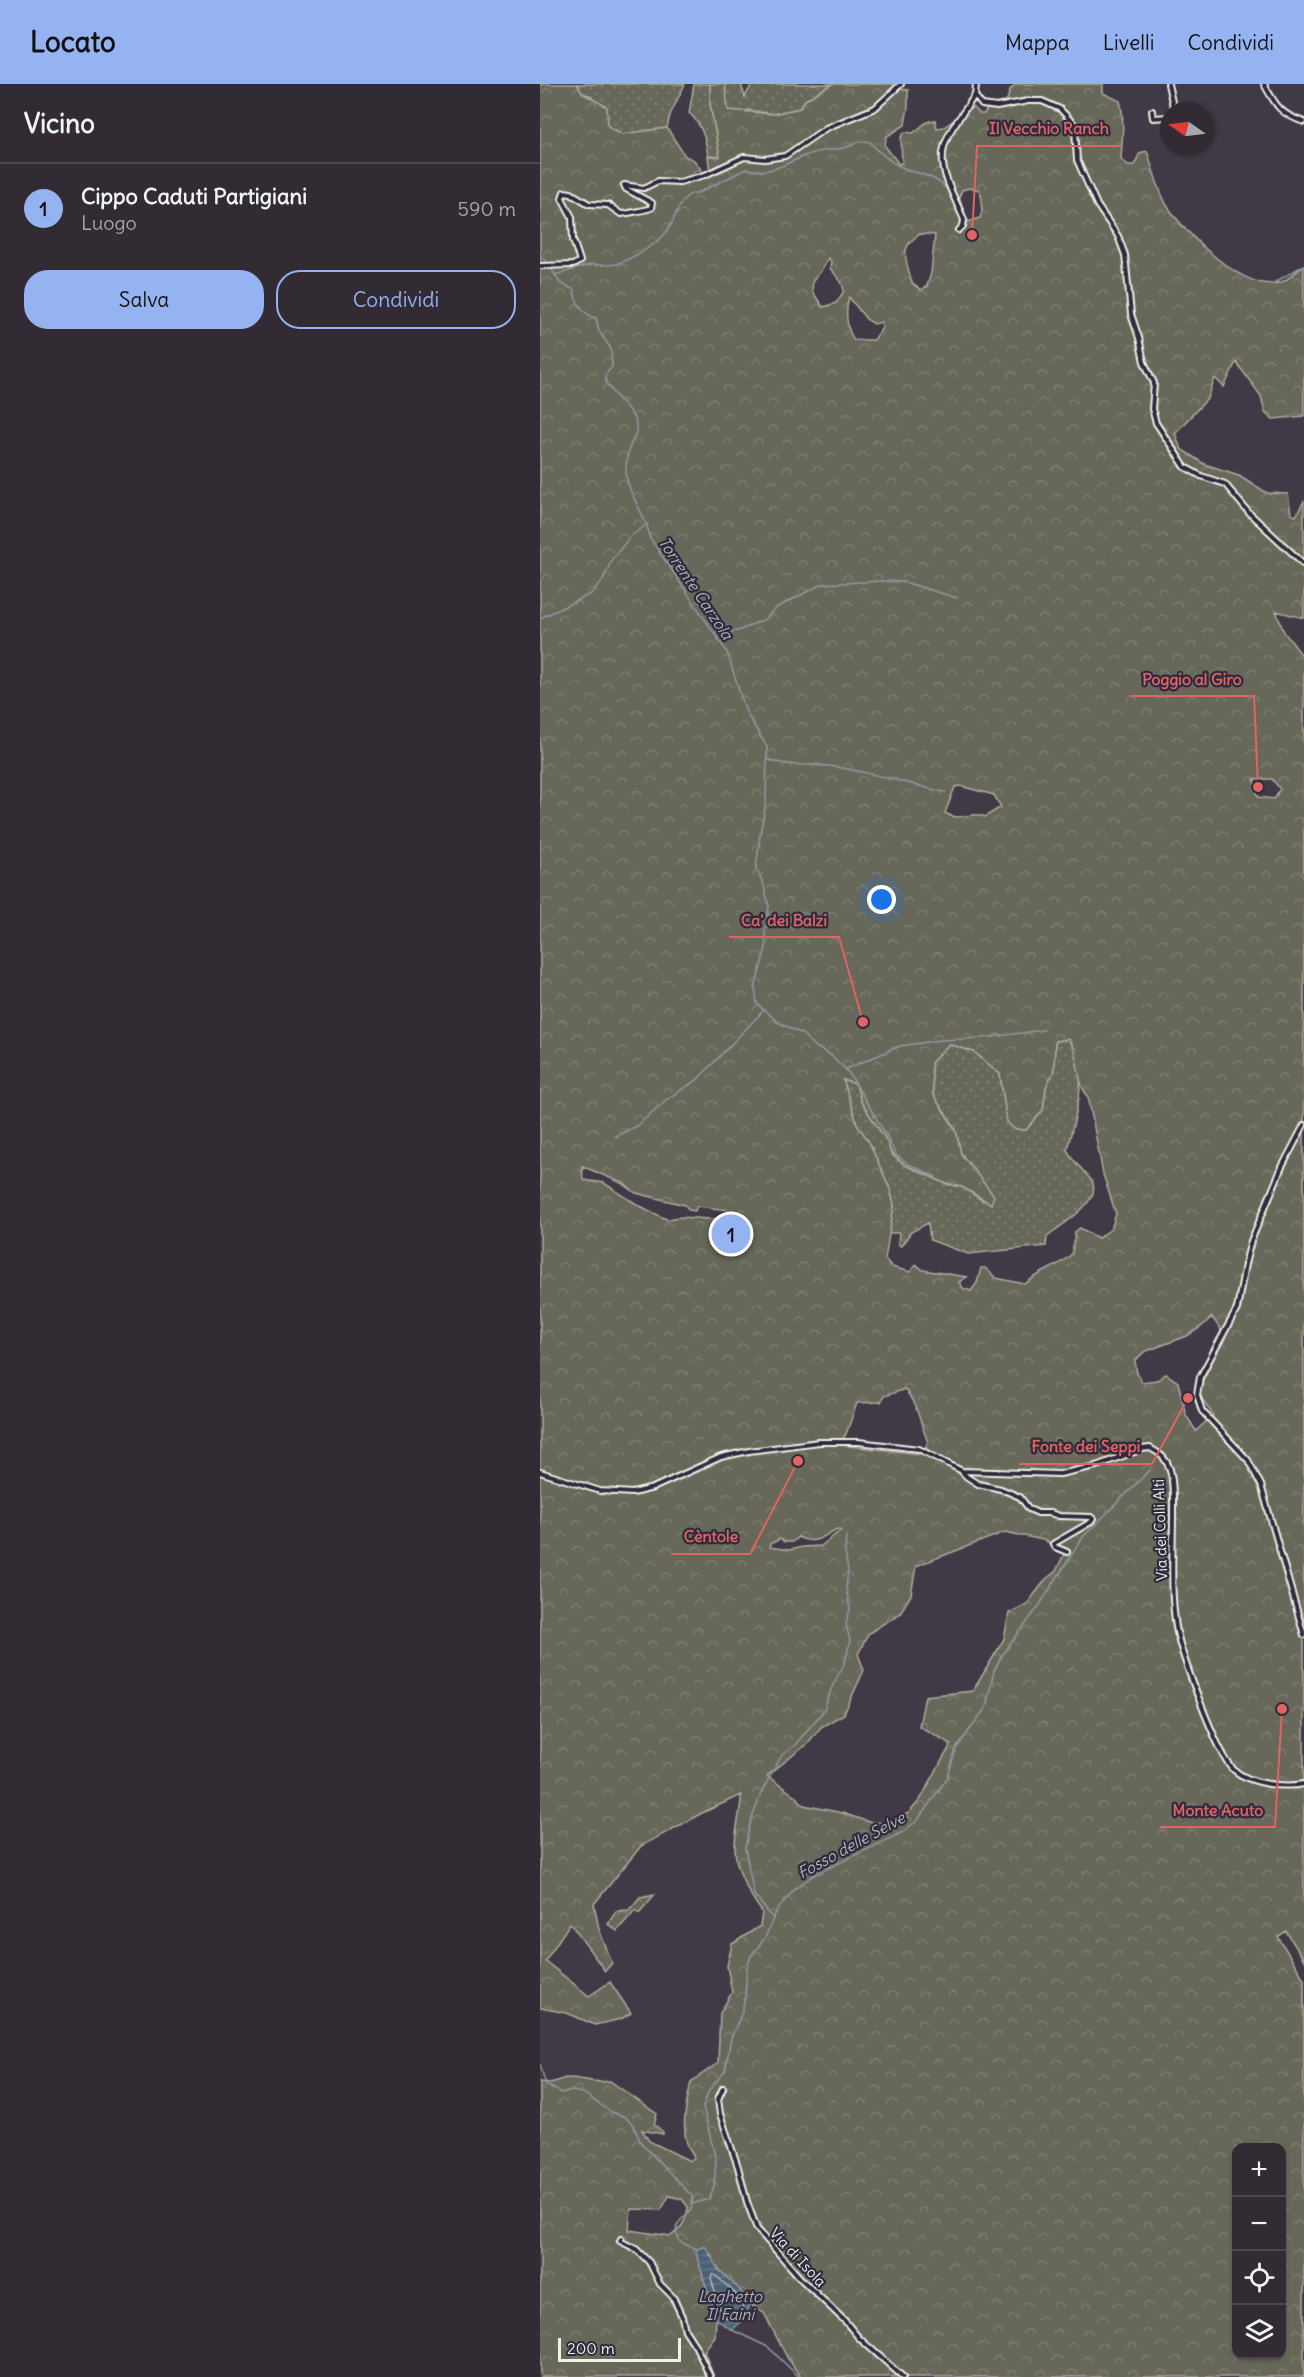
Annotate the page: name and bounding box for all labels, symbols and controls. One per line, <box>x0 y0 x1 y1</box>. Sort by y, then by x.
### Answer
text: Locato <box>30 24 116 60</box>
text: Mappa <box>1005 29 1070 56</box>
text: Livelli <box>1103 29 1154 56</box>
text: Condividi <box>1187 29 1274 56</box>
north arrow <box>1160 102 1214 156</box>
text: Vicino <box>24 107 95 140</box>
callout: Il Vecchio Ranch <box>977 112 1121 146</box>
text: Il Vecchio Ranch <box>989 118 1109 138</box>
text: Cippo Caduti Partigiani <box>81 182 307 210</box>
text: 1 <box>40 196 47 221</box>
text: 590 m <box>458 196 516 221</box>
text: Luogo <box>81 210 137 235</box>
button: Salva <box>24 270 264 329</box>
button: Condividi <box>276 270 516 329</box>
water label: Torrente Carzola <box>654 533 738 644</box>
callout: Poggio al Giro <box>1130 662 1254 696</box>
text: Poggio al Giro <box>1142 669 1242 690</box>
your location <box>867 885 896 914</box>
callout: Ca' dei Balzi <box>729 903 839 937</box>
text: Ca' dei Balzi <box>741 910 827 930</box>
pin: 1 <box>712 1212 750 1256</box>
callout: Fonte dei Seppi <box>1019 1430 1152 1464</box>
text: Fonte dei Seppi <box>1032 1436 1140 1457</box>
street label: Via dei Colli Alti <box>1149 1479 1171 1581</box>
callout: Cèntole <box>671 1520 750 1554</box>
text: Cèntole <box>684 1526 739 1546</box>
callout: Monte Acuto <box>1160 1793 1275 1827</box>
text: Monte Acuto <box>1173 1800 1263 1820</box>
water label: Fosso delle Selve <box>794 1807 909 1883</box>
map controls <box>1232 2143 1286 2359</box>
button: + <box>1232 2143 1286 2197</box>
button: − <box>1232 2197 1286 2251</box>
street label: Via di Isola <box>766 2223 831 2291</box>
button: locate <box>1232 2251 1286 2305</box>
water label: Laghetto Il Faini <box>698 2286 763 2324</box>
button: layers <box>1232 2305 1286 2359</box>
scale bar <box>558 2335 681 2362</box>
text: 200 m <box>567 2338 615 2358</box>

